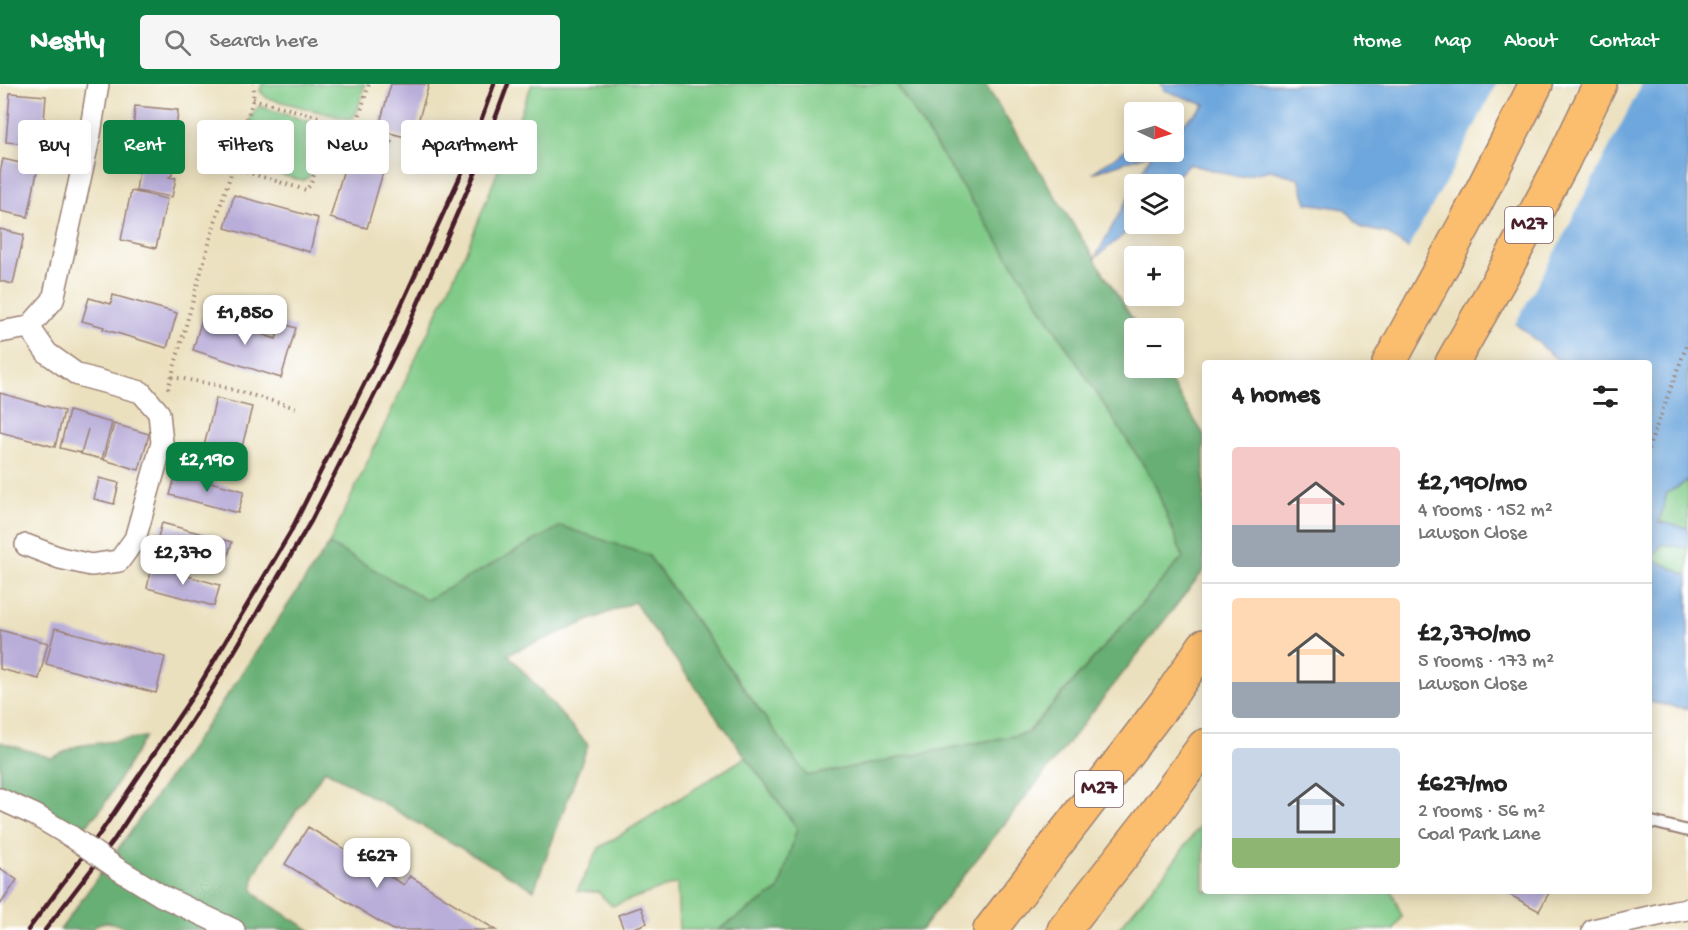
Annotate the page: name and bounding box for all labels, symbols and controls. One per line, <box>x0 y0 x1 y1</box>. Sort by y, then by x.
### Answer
search box <box>140 15 560 69</box>
text: Nestly <box>30 26 104 59</box>
icon: search <box>161 26 194 59</box>
text: Search here <box>209 29 318 55</box>
text: Home <box>1353 30 1401 55</box>
text: Map <box>1434 30 1471 55</box>
text: About <box>1504 30 1557 55</box>
text: Contact <box>1590 30 1658 55</box>
north arrow <box>1124 102 1184 162</box>
map controls <box>1124 102 1184 378</box>
chip: Buy <box>18 120 91 174</box>
chip: Rent <box>103 120 185 174</box>
chip: Filters <box>197 120 294 174</box>
chip: New <box>306 120 389 174</box>
chip: Apartment <box>401 120 537 174</box>
button: layers <box>1124 174 1184 234</box>
road number: M27 <box>1505 207 1553 243</box>
button: + <box>1124 246 1184 306</box>
pin: £1,850 <box>196 295 294 346</box>
text: £1,850 <box>217 303 273 326</box>
button: − <box>1124 318 1184 378</box>
icon: filters <box>1589 380 1622 413</box>
text: 4 homes <box>1232 381 1319 412</box>
pin: £2,190 <box>158 442 256 493</box>
text: £2,190 <box>180 450 234 473</box>
text: £2,190/mo <box>1418 469 1527 500</box>
icon: home <box>1280 471 1352 543</box>
text: 4 rooms · 152 m² <box>1418 500 1553 523</box>
text: Lawson Close <box>1418 523 1527 546</box>
pin: £2,370 <box>134 535 232 586</box>
text: £2,370 <box>154 543 212 566</box>
text: £2,370/mo <box>1418 620 1530 651</box>
icon: home <box>1280 622 1352 694</box>
text: 5 rooms · 173 m² <box>1418 651 1554 674</box>
text: Lawson Close <box>1418 674 1527 697</box>
text: £627/mo <box>1418 770 1507 801</box>
road number: M27 <box>1075 771 1123 807</box>
icon: home <box>1280 772 1352 844</box>
text: 2 rooms · 56 m² <box>1418 801 1545 824</box>
text: Coal Park Lane <box>1418 824 1541 847</box>
pin: £627 <box>341 838 413 889</box>
text: £627 <box>357 846 397 869</box>

